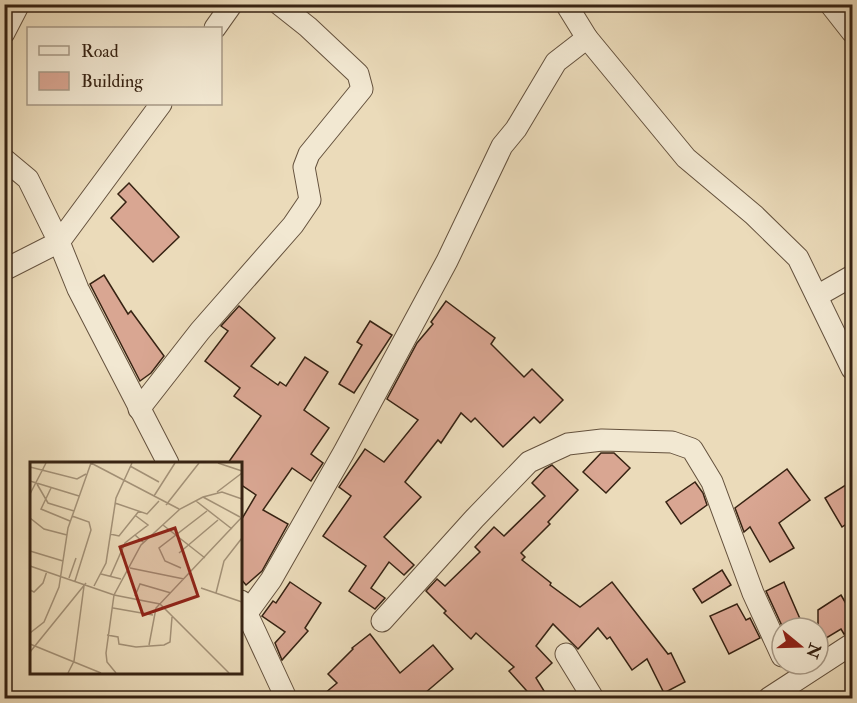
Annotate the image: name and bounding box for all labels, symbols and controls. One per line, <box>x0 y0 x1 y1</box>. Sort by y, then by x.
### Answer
legend <box>27 27 222 105</box>
text: Road <box>81 40 119 63</box>
text: Building <box>81 70 144 93</box>
inset map <box>30 462 242 673</box>
north arrow <box>770 616 830 676</box>
text: N <box>801 640 825 661</box>

